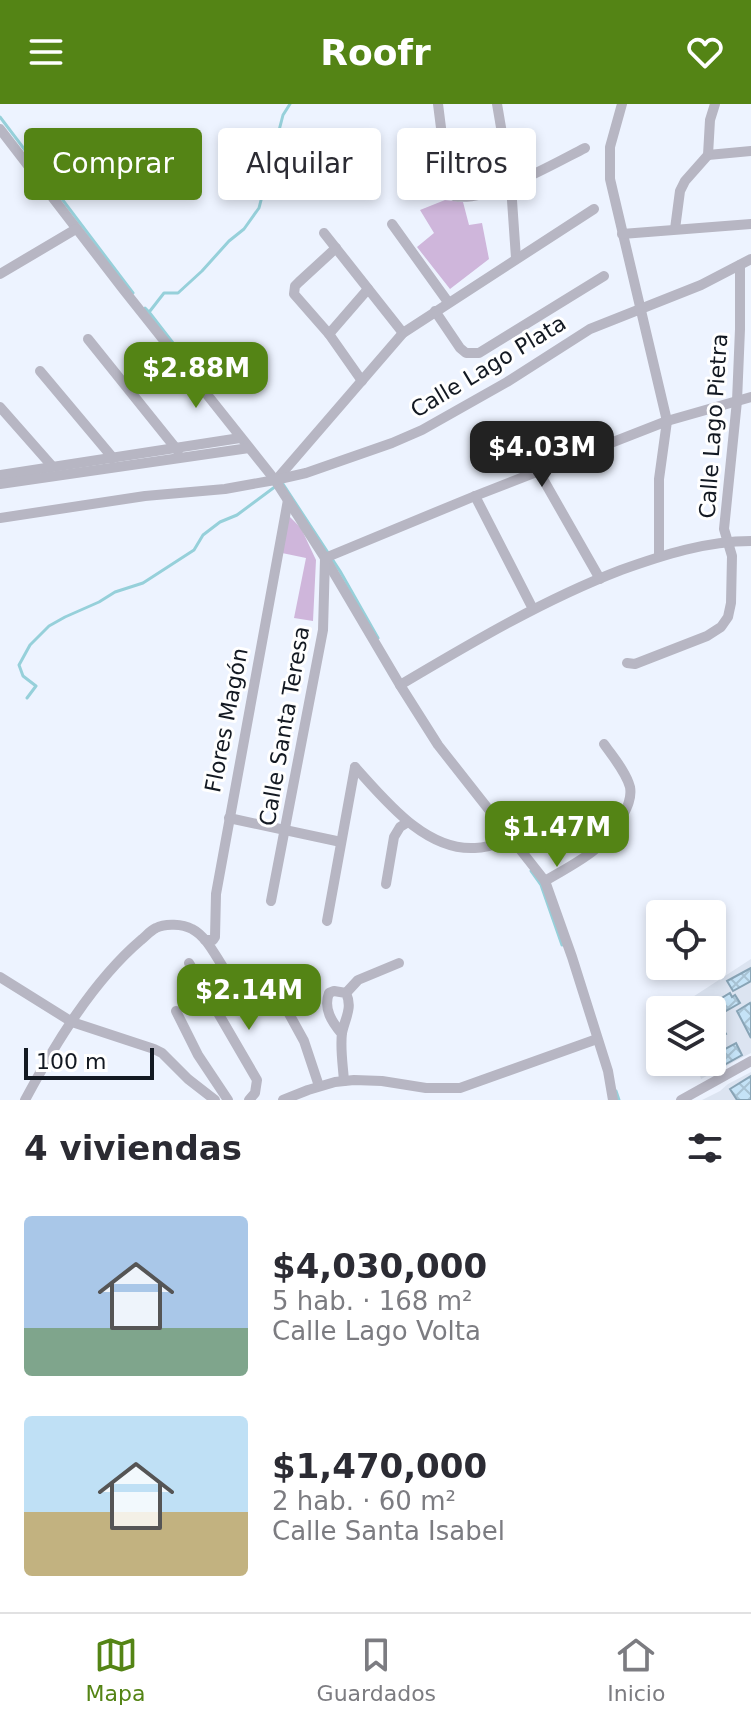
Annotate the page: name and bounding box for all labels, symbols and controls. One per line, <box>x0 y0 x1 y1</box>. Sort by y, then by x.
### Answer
icon: menu <box>24 30 68 74</box>
icon: heart <box>683 30 727 74</box>
text: Roofr <box>320 32 431 73</box>
chip: Comprar <box>24 128 202 200</box>
chip: Alquilar <box>218 128 381 200</box>
chip: Filtros <box>397 128 536 200</box>
street label: Calle Lago Plata <box>406 310 570 423</box>
street label: Calle Lago Pietra <box>695 333 732 519</box>
pin: $2.88M <box>131 342 261 410</box>
text: $2.88M <box>142 353 250 383</box>
pin: $4.03M <box>477 421 607 489</box>
text: $4.03M <box>488 432 596 462</box>
street label: Calle Santa Teresa <box>255 624 314 828</box>
street label: Flores Magón <box>200 646 253 794</box>
pin: $1.47M <box>492 801 622 869</box>
text: $1.47M <box>503 812 611 842</box>
map controls <box>646 900 726 1076</box>
button: locate <box>646 900 726 980</box>
pin: $2.14M <box>184 964 314 1032</box>
text: $2.14M <box>195 975 303 1005</box>
button: layers <box>646 996 726 1076</box>
scale bar <box>24 1044 154 1080</box>
text: 100 m <box>36 1049 106 1074</box>
icon: filters <box>683 1126 727 1170</box>
text: 4 viviendas <box>24 1128 242 1168</box>
text: $4,030,000 <box>272 1246 487 1286</box>
icon: home <box>88 1248 184 1344</box>
text: 5 hab. · 168 m² <box>272 1286 472 1316</box>
text: Calle Lago Volta <box>272 1316 481 1346</box>
text: $1,470,000 <box>272 1446 487 1486</box>
icon: home <box>88 1448 184 1544</box>
text: 2 hab. · 60 m² <box>272 1486 456 1516</box>
text: Calle Santa Isabel <box>272 1516 505 1546</box>
tab: Mapa <box>86 1633 145 1706</box>
tab: Guardados <box>317 1633 436 1706</box>
tab: Inicio <box>607 1633 665 1706</box>

